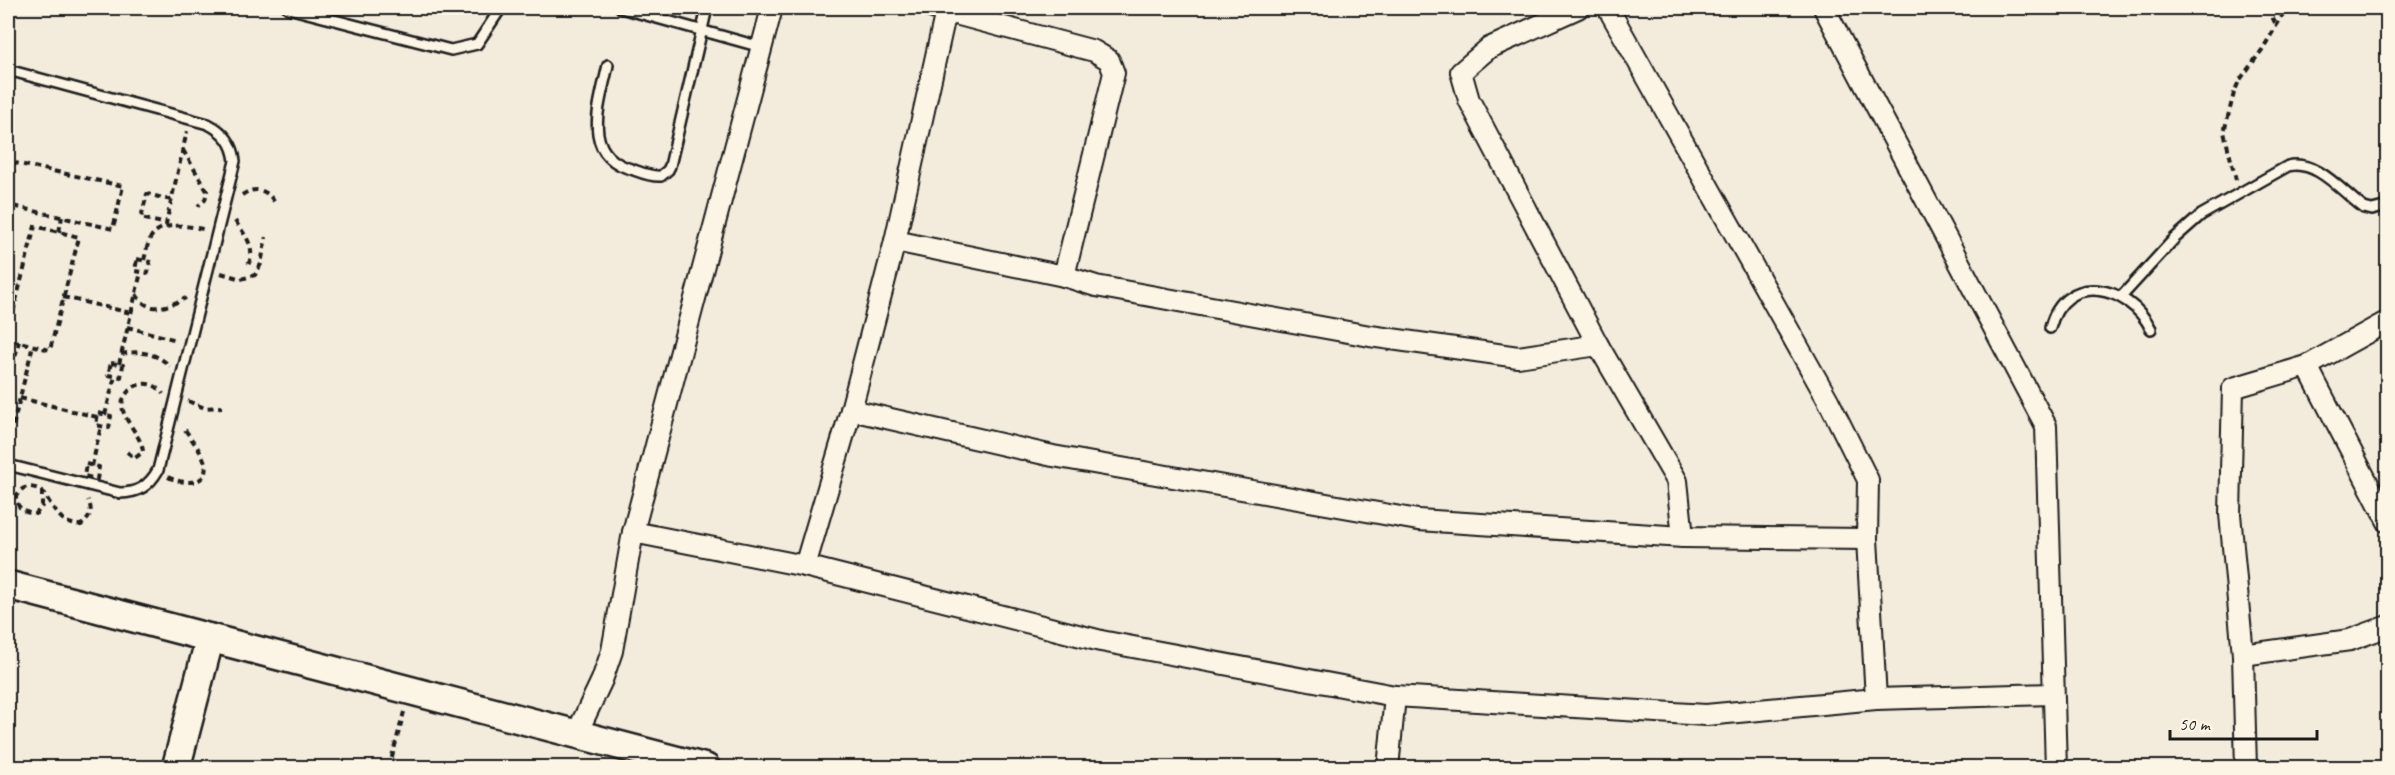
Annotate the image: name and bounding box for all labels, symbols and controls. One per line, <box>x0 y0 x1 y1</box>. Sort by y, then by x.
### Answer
scale bar <box>2170 703 2317 741</box>
text: 50 m <box>2179 713 2212 735</box>

